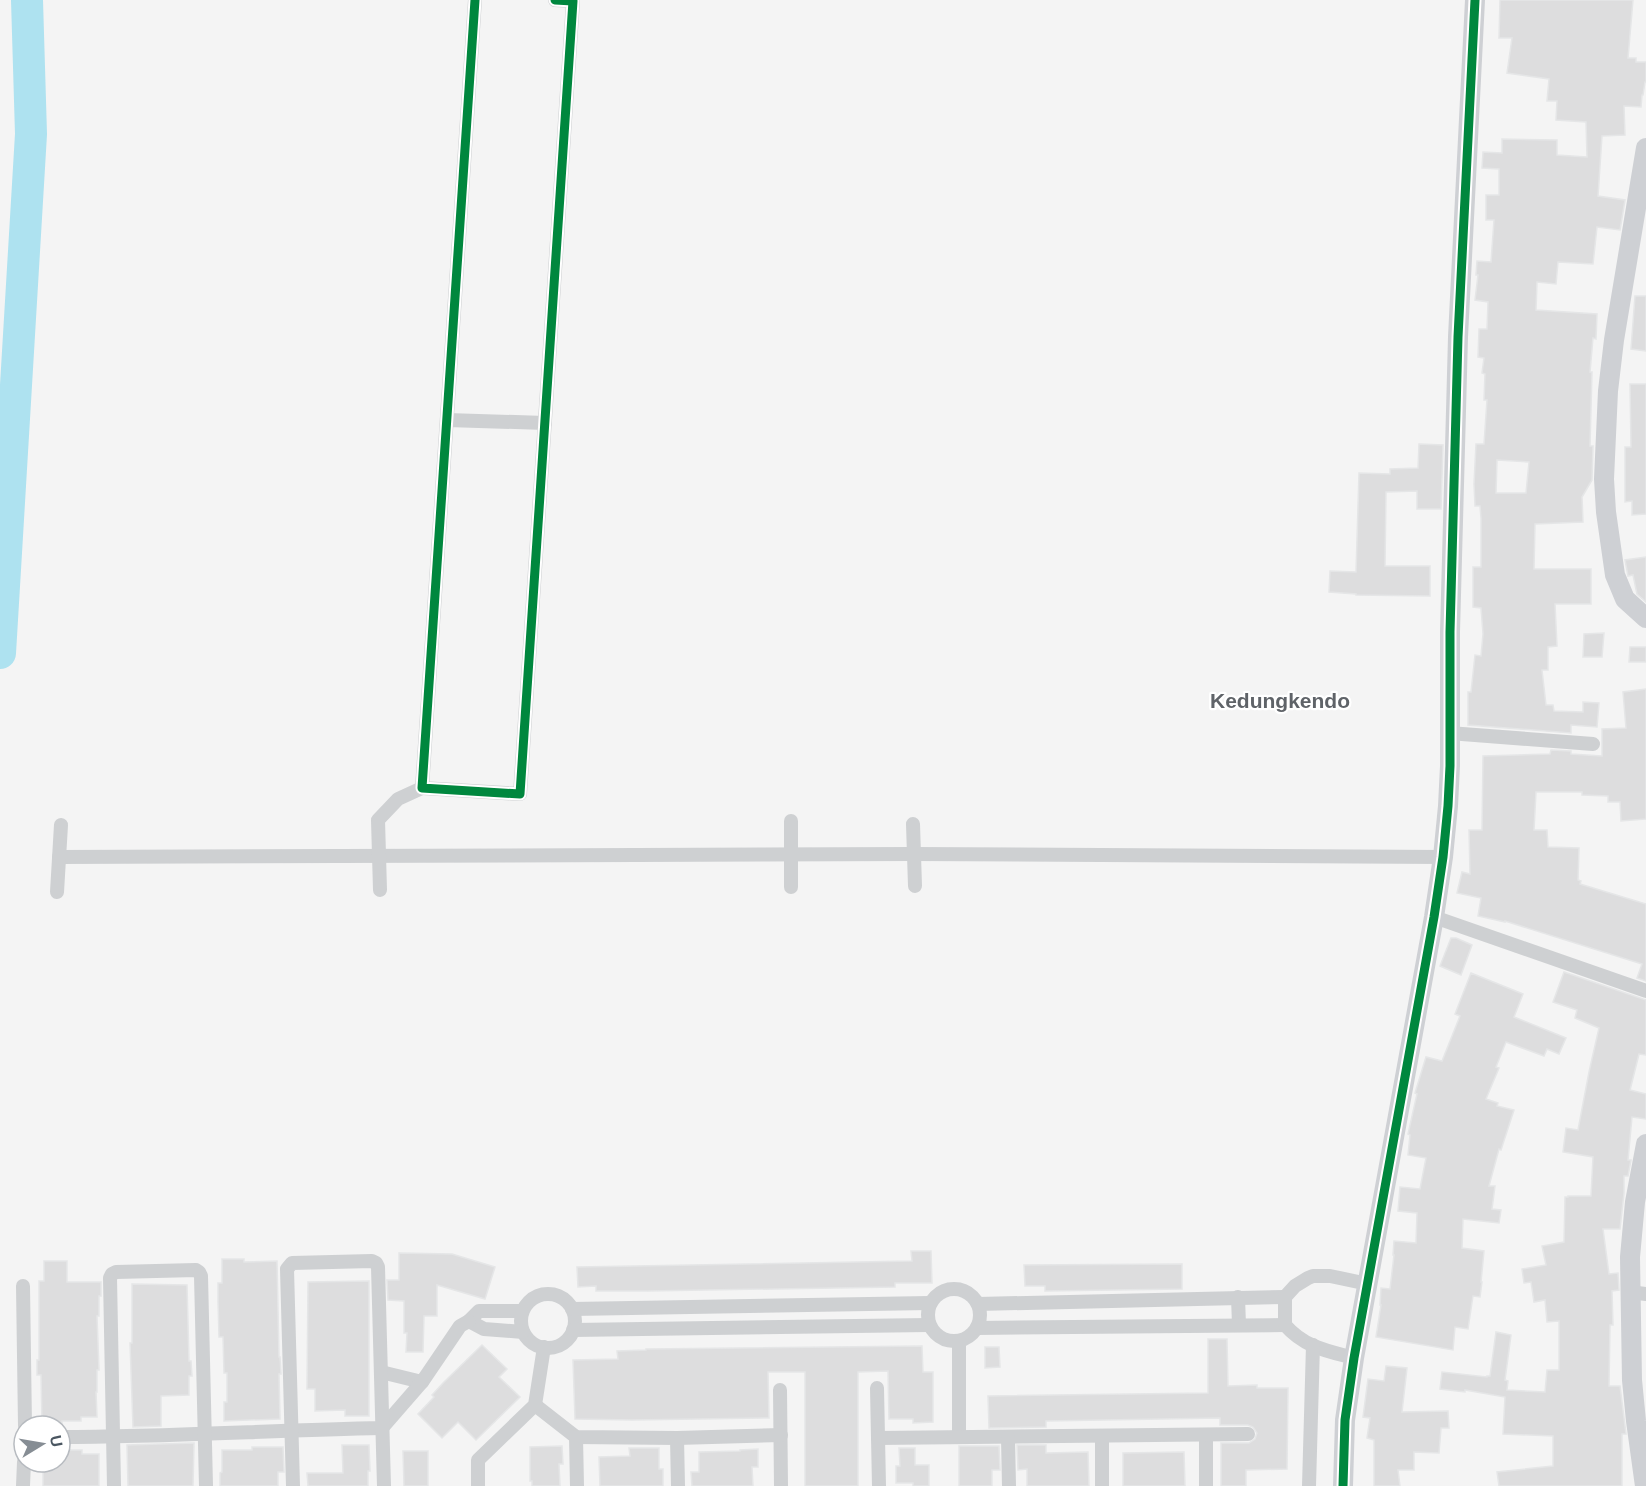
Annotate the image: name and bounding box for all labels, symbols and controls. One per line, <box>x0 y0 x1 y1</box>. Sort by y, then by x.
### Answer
district label: Kedungkendo <box>1210 689 1350 712</box>
north arrow <box>12 1414 72 1474</box>
text: U <box>47 1434 66 1449</box>

